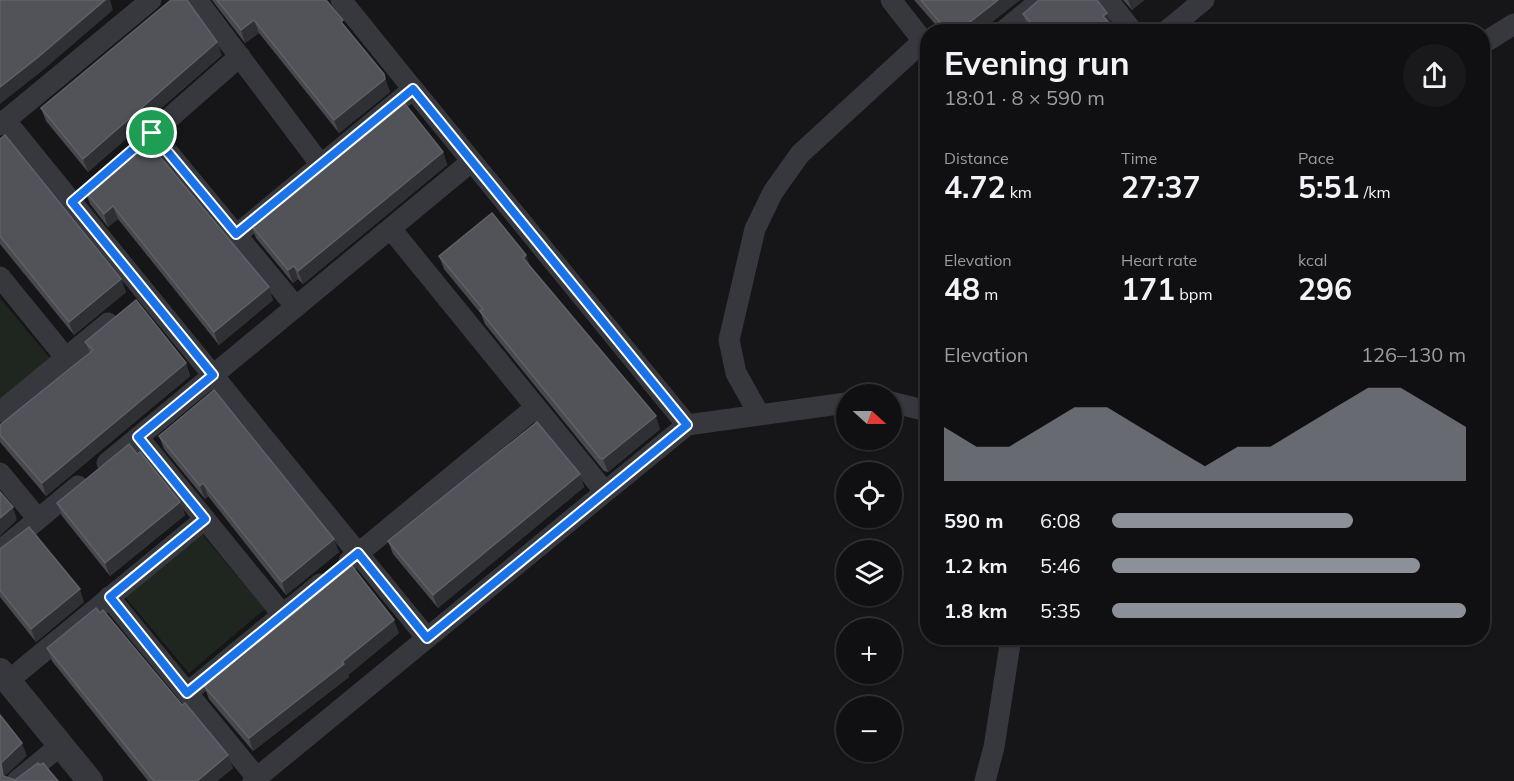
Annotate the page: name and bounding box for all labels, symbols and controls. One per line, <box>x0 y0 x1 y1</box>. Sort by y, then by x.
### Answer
text: Evening run <box>944 42 1130 83</box>
button: share <box>1403 44 1466 107</box>
text: 18:01 · 8 × 590 m <box>944 85 1105 110</box>
pin <box>126 107 177 158</box>
icon: arrive <box>135 116 168 149</box>
text: Distance <box>944 148 1009 168</box>
text: Time <box>1121 148 1157 168</box>
text: Pace <box>1298 148 1334 168</box>
text: 4.72 <box>944 168 1005 206</box>
text: 27:37 <box>1121 168 1200 206</box>
text: 5:51 <box>1298 168 1359 206</box>
text: km <box>1005 182 1032 202</box>
text: /km <box>1359 182 1390 202</box>
text: Elevation <box>944 250 1012 270</box>
text: Heart rate <box>1121 250 1197 270</box>
text: kcal <box>1298 250 1327 270</box>
text: 48 <box>944 270 980 308</box>
text: 171 <box>1121 270 1175 308</box>
text: 296 <box>1298 270 1352 308</box>
text: m <box>980 284 998 304</box>
text: bpm <box>1175 284 1212 304</box>
text: Elevation <box>944 342 1029 367</box>
text: 126–130 m <box>1361 342 1466 367</box>
north arrow <box>836 384 902 450</box>
map controls <box>836 384 902 762</box>
button: locate <box>836 462 902 528</box>
text: 590 m <box>944 508 1003 533</box>
text: 6:08 <box>1040 508 1081 533</box>
button: layers <box>836 540 902 606</box>
text: 1.2 km <box>944 553 1007 578</box>
text: 5:46 <box>1040 553 1081 578</box>
text: 1.8 km <box>944 598 1007 623</box>
text: 5:35 <box>1040 598 1081 623</box>
button: + <box>836 618 902 684</box>
button: − <box>836 696 902 762</box>

